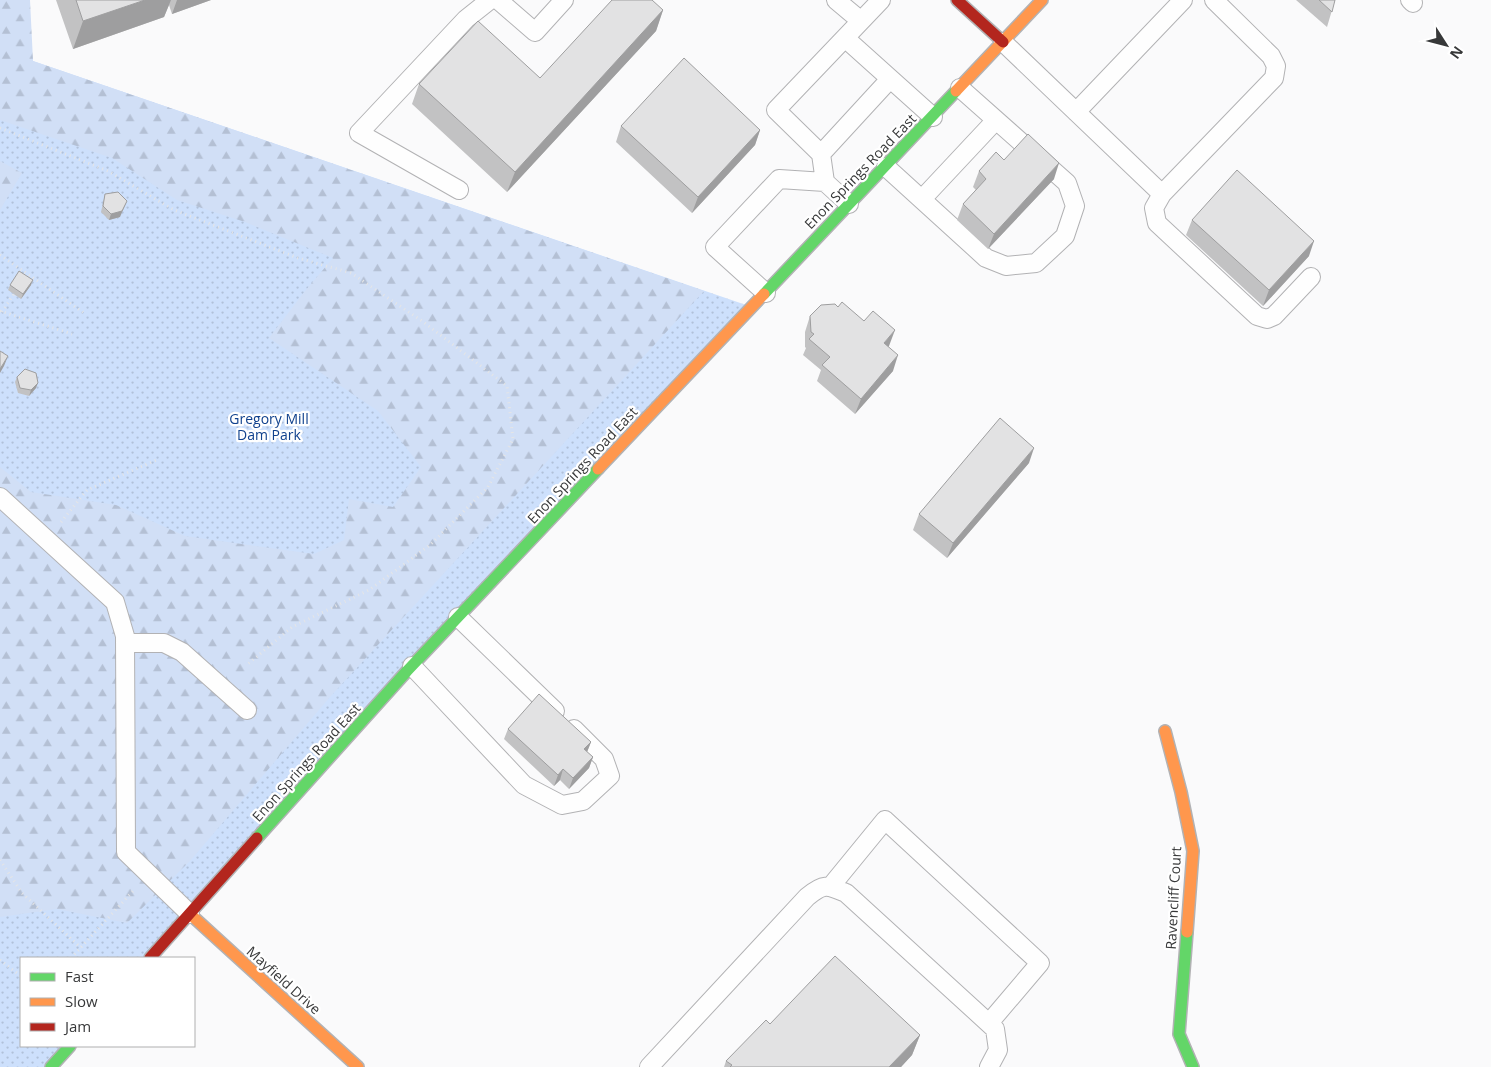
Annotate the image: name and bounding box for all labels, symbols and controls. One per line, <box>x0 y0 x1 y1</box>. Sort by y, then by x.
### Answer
north arrow <box>1421 20 1471 70</box>
text: N <box>1446 43 1468 63</box>
street label: Enon Springs Road East <box>800 109 920 233</box>
street label: Enon Springs Road East <box>523 402 641 528</box>
park label: Gregory Mill Dam Park <box>229 409 309 444</box>
street label: Enon Springs Road East <box>248 699 364 825</box>
street label: Ravencliff Court <box>1161 846 1185 950</box>
street label: Mayfield Drive <box>243 942 325 1018</box>
legend <box>20 957 195 1047</box>
text: Fast <box>65 966 94 986</box>
text: Slow <box>65 991 98 1011</box>
text: Jam <box>63 1016 91 1036</box>

